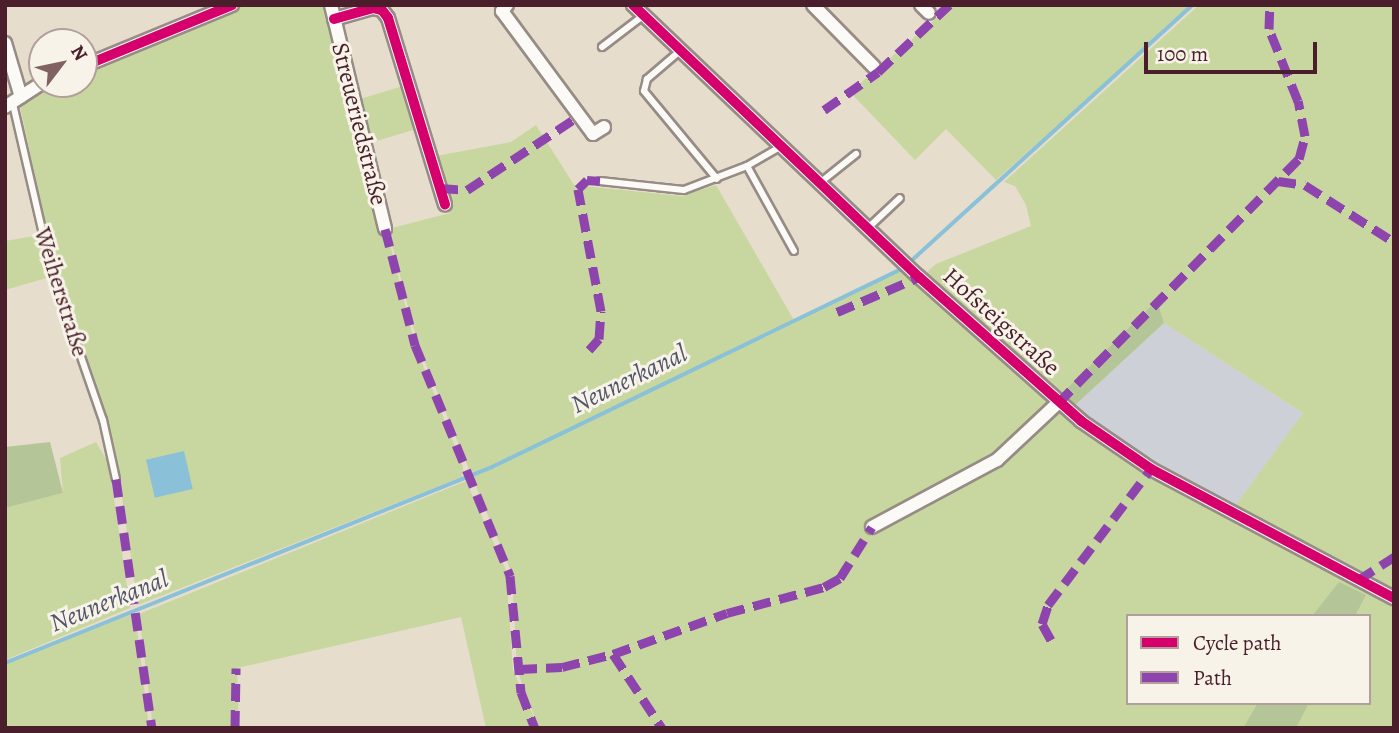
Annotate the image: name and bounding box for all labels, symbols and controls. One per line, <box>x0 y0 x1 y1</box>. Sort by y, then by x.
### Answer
north arrow <box>28 28 98 98</box>
scale bar <box>1147 28 1320 72</box>
text: N <box>64 40 94 66</box>
street label: Streueriedstraße <box>325 40 393 208</box>
text: 100 m <box>1157 40 1208 68</box>
street label: Weiherstraße <box>28 224 94 360</box>
street label: Hofsteigstraße <box>937 262 1065 382</box>
water label: Neunerkanal <box>566 338 692 420</box>
water label: Neunerkanal <box>45 563 173 639</box>
legend <box>1126 614 1371 705</box>
text: Cycle path <box>1193 629 1282 657</box>
text: Path <box>1193 664 1232 692</box>

